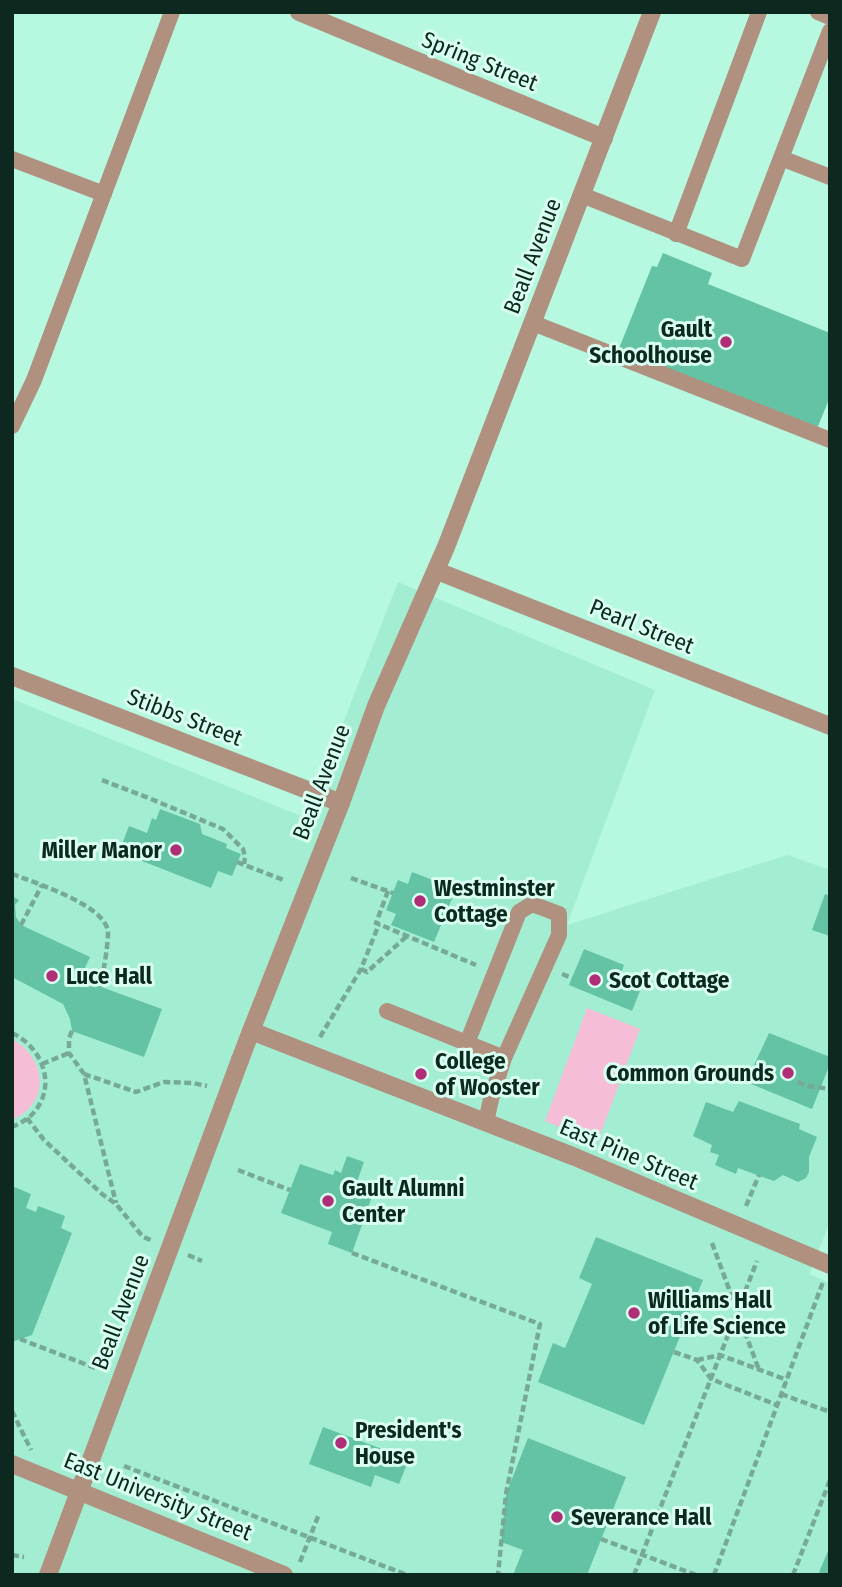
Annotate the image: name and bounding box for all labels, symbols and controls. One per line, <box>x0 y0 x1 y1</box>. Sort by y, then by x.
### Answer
street label: Spring Street <box>418 25 542 97</box>
street label: Beall Avenue <box>497 194 567 318</box>
place label: Gault Schoolhouse <box>589 315 713 369</box>
marker: Gault Schoolhouse <box>718 334 734 350</box>
street label: Pearl Street <box>586 592 699 660</box>
street label: Stibbs Street <box>124 682 247 752</box>
street label: Beall Avenue <box>286 720 356 844</box>
place label: Miller Manor <box>41 836 163 864</box>
marker: Miller Manor <box>168 842 184 858</box>
place label: Westminster Cottage <box>434 874 555 928</box>
marker: Westminster Cottage <box>412 893 428 909</box>
place label: Luce Hall <box>66 962 153 990</box>
place label: Scot Cottage <box>609 966 730 994</box>
marker: Luce Hall <box>44 968 60 984</box>
marker: Scot Cottage <box>587 972 603 988</box>
place label: College of Wooster <box>435 1047 540 1101</box>
place label: Common Grounds <box>606 1059 774 1087</box>
marker: Common Grounds <box>780 1065 796 1081</box>
marker: College of Wooster <box>413 1066 429 1082</box>
street label: East Pine Street <box>556 1112 703 1196</box>
place label: Gault Alumni Center <box>342 1174 464 1228</box>
marker: Gault Alumni Center <box>320 1193 336 1209</box>
street label: Beall Avenue <box>85 1250 155 1374</box>
place label: Williams Hall of Life Science <box>648 1286 786 1340</box>
marker: Williams Hall of Life Science <box>626 1305 642 1321</box>
place label: President's House <box>355 1416 462 1470</box>
marker: President's House <box>333 1435 349 1451</box>
street label: East University Street <box>60 1446 257 1547</box>
place label: Severance Hall <box>571 1503 712 1531</box>
marker: Severance Hall <box>549 1509 565 1525</box>

